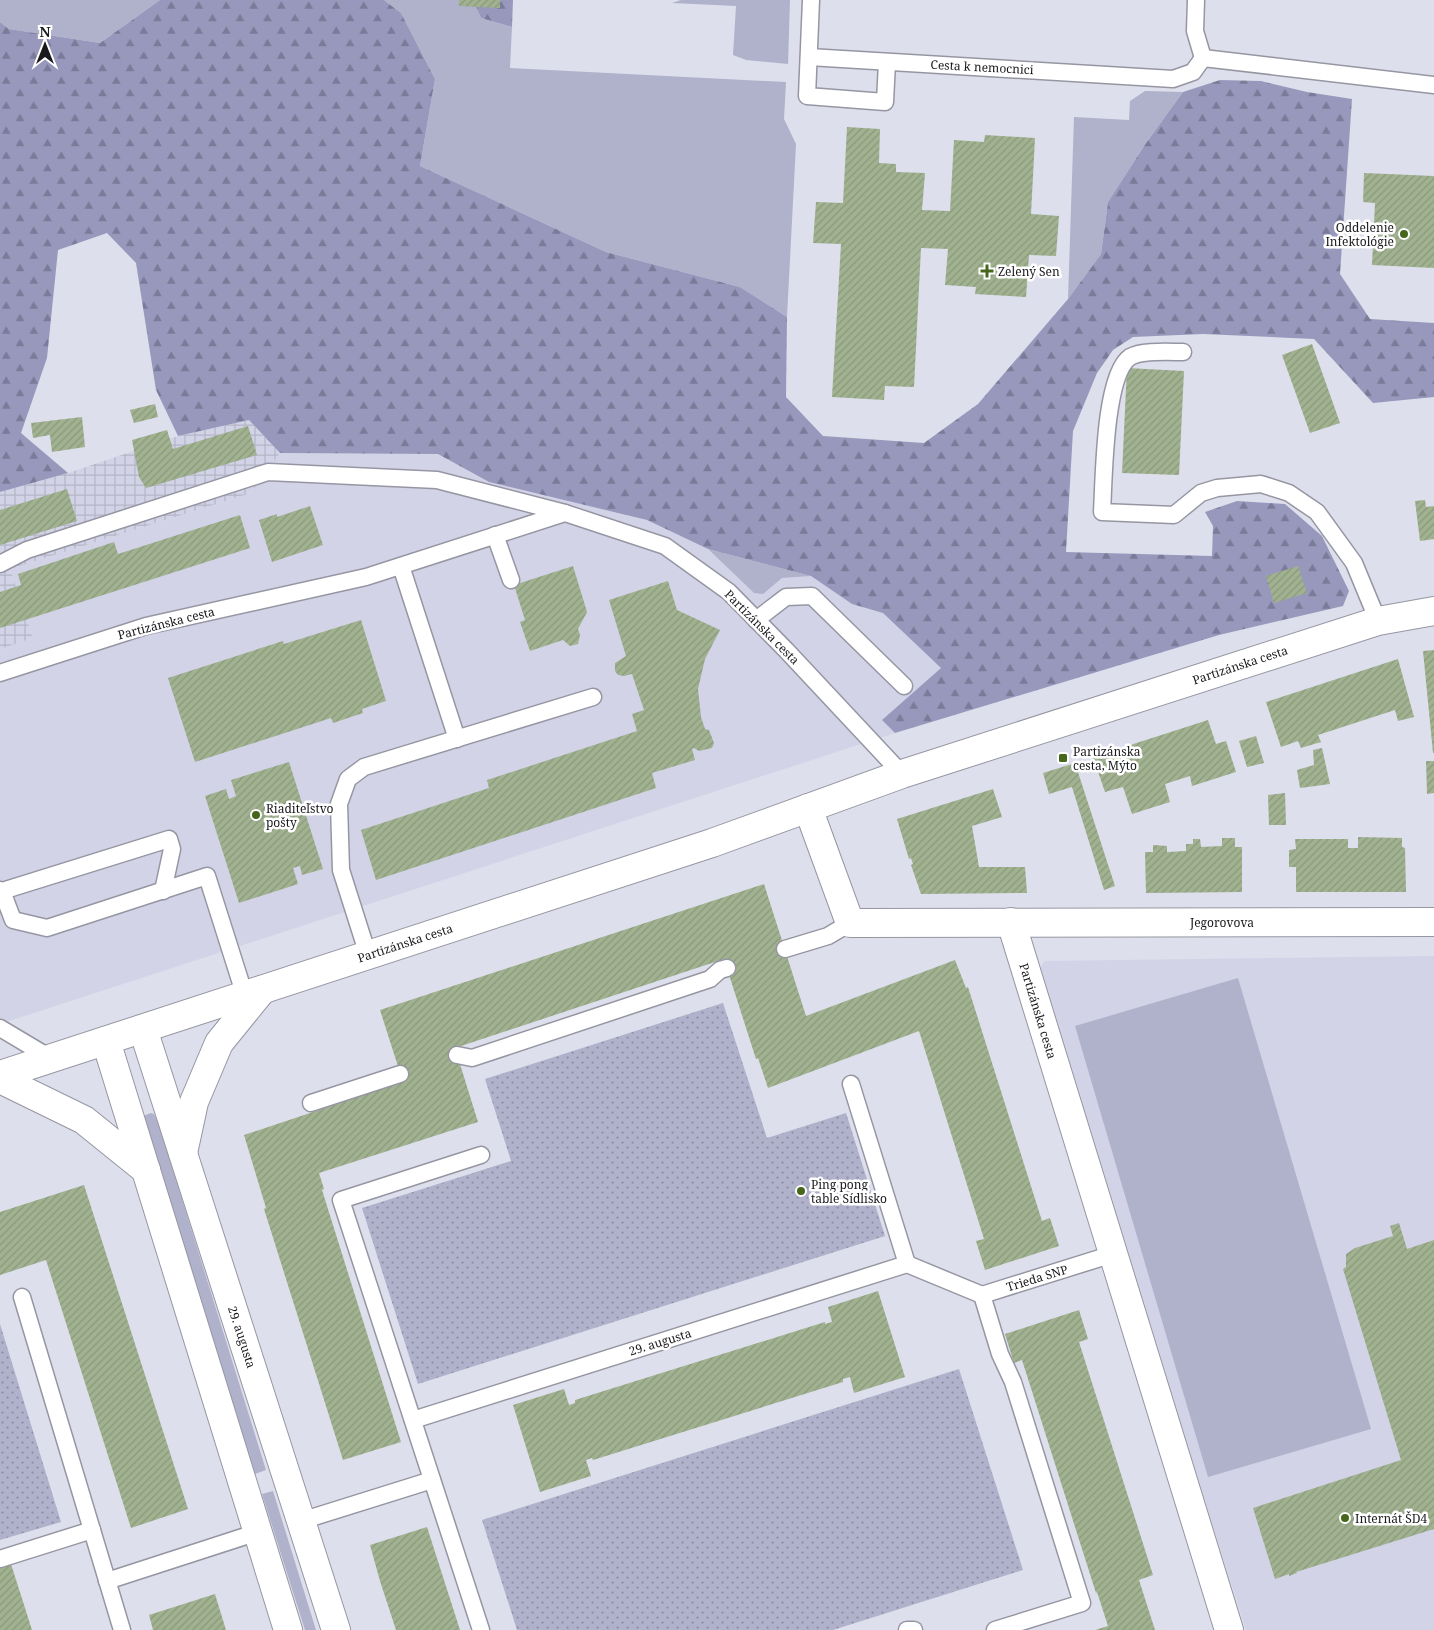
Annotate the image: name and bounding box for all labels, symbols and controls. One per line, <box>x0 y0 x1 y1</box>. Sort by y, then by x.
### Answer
north arrow <box>20 20 70 70</box>
text: N <box>39 22 51 41</box>
street label: Cesta k nemocnici <box>930 56 1034 78</box>
place label: Oddelenie Infektológie <box>1325 219 1394 250</box>
marker: Oddelenie Infektológie <box>1398 228 1410 240</box>
place label: Zelený Sen <box>998 263 1060 280</box>
marker: Zelený Sen <box>980 264 994 278</box>
street label: Partizánska cesta <box>721 586 803 668</box>
street label: Partizánska cesta <box>116 603 217 643</box>
street label: Partizánska cesta <box>1190 641 1290 688</box>
place label: Partizánska cesta, Mýto <box>1073 743 1141 774</box>
marker: Partizánska cesta, Mýto <box>1057 752 1069 764</box>
place label: Riaditeľstvo pošty <box>266 800 334 831</box>
marker: Riaditeľstvo pošty <box>250 809 262 821</box>
street label: Jegorovova <box>1189 914 1254 931</box>
street label: Partizánska cesta <box>355 919 455 966</box>
street label: Partizánska cesta <box>1015 961 1061 1061</box>
place label: Ping pong table Sídlisko <box>811 1176 887 1207</box>
marker: Ping pong table Sídlisko <box>795 1185 807 1197</box>
street label: Trieda SNP <box>1004 1261 1070 1295</box>
street label: 29. augusta <box>224 1304 260 1370</box>
street label: 29. augusta <box>627 1324 693 1360</box>
place label: Internát ŠD4 <box>1355 1510 1428 1527</box>
marker: Internát ŠD4 <box>1339 1512 1351 1524</box>

